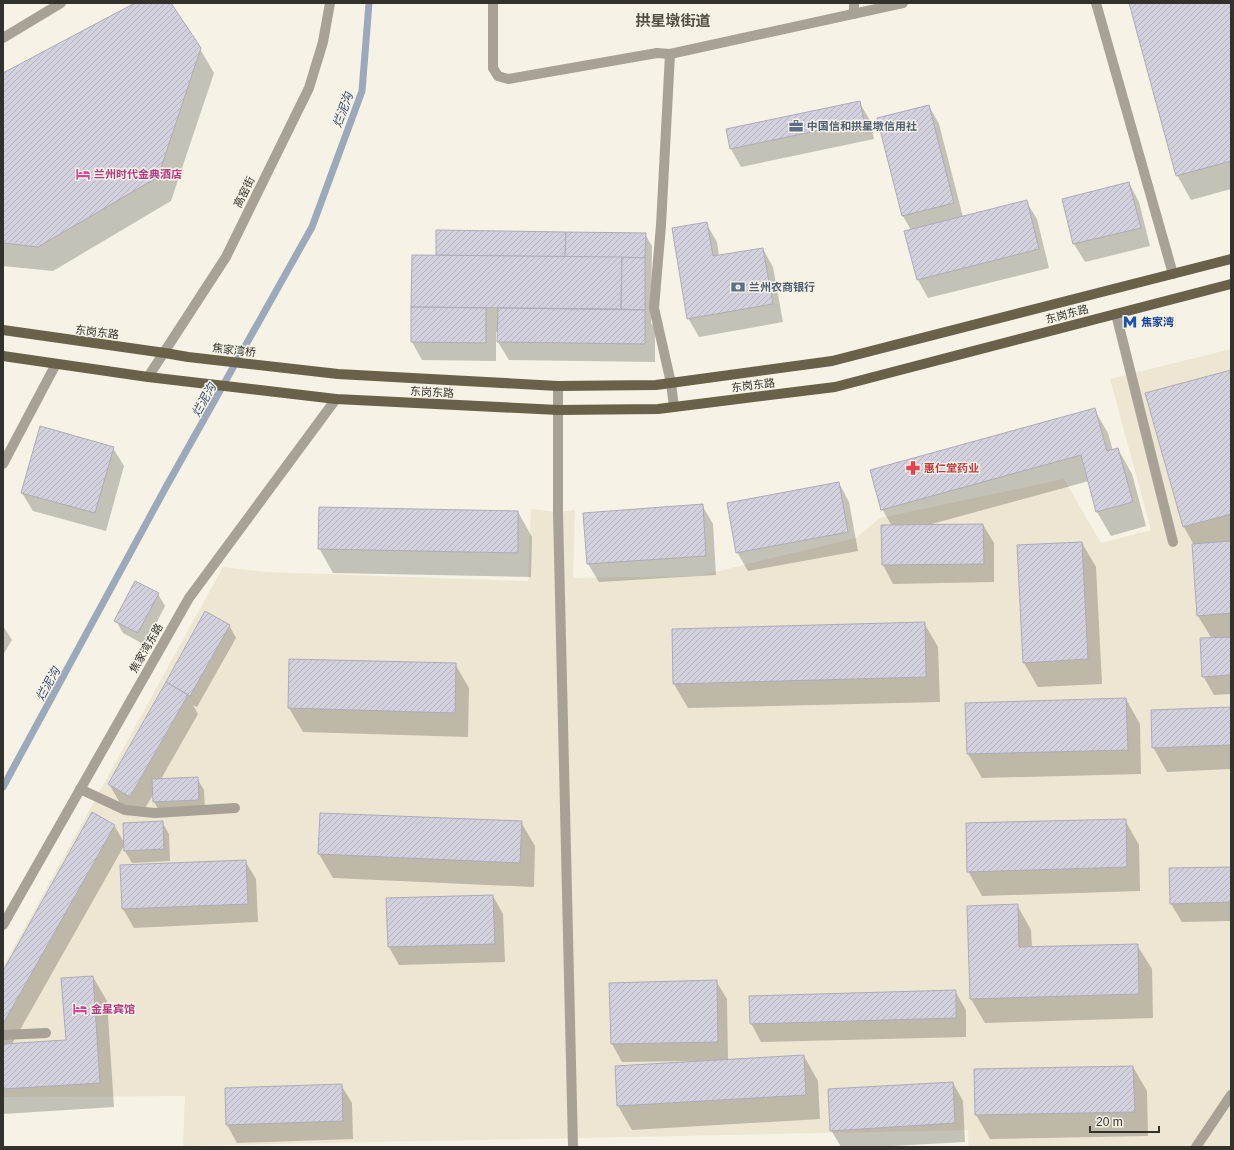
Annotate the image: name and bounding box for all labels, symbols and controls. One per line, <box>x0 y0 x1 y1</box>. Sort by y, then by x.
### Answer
district label: 拱星墩街道 <box>635 12 711 29</box>
water label: 烂泥沟 <box>330 89 356 129</box>
office icon: 中国信和拱星墩信用社 <box>788 118 804 134</box>
place label: 中国信和拱星墩信用社 <box>807 120 917 132</box>
hotel icon: 兰州时代金典酒店 <box>75 166 91 182</box>
place label: 兰州时代金典酒店 <box>94 168 182 180</box>
street label: 高窑街 <box>231 175 257 209</box>
bank icon: 兰州农商银行 <box>730 279 746 295</box>
place label: 兰州农商银行 <box>749 281 815 293</box>
street label: 东岗东路 <box>1044 303 1090 325</box>
metro station icon: 焦家湾 <box>1122 314 1138 330</box>
place label: 焦家湾 <box>1141 316 1174 328</box>
street label: 东岗东路 <box>74 323 120 341</box>
street label: 焦家湾桥 <box>211 341 257 359</box>
street label: 东岗东路 <box>730 376 776 394</box>
water label: 烂泥沟 <box>189 379 220 419</box>
street label: 东岗东路 <box>410 385 454 399</box>
pharmacy icon: 惠仁堂药业 <box>905 460 921 476</box>
place label: 惠仁堂药业 <box>924 462 979 474</box>
street label: 焦家湾东路 <box>127 621 165 675</box>
water label: 烂泥沟 <box>33 663 64 703</box>
hotel icon: 金星宾馆 <box>72 1001 88 1017</box>
place label: 金星宾馆 <box>91 1003 135 1015</box>
scale bar <box>1090 1108 1159 1134</box>
text: 20 m <box>1096 1115 1123 1129</box>

